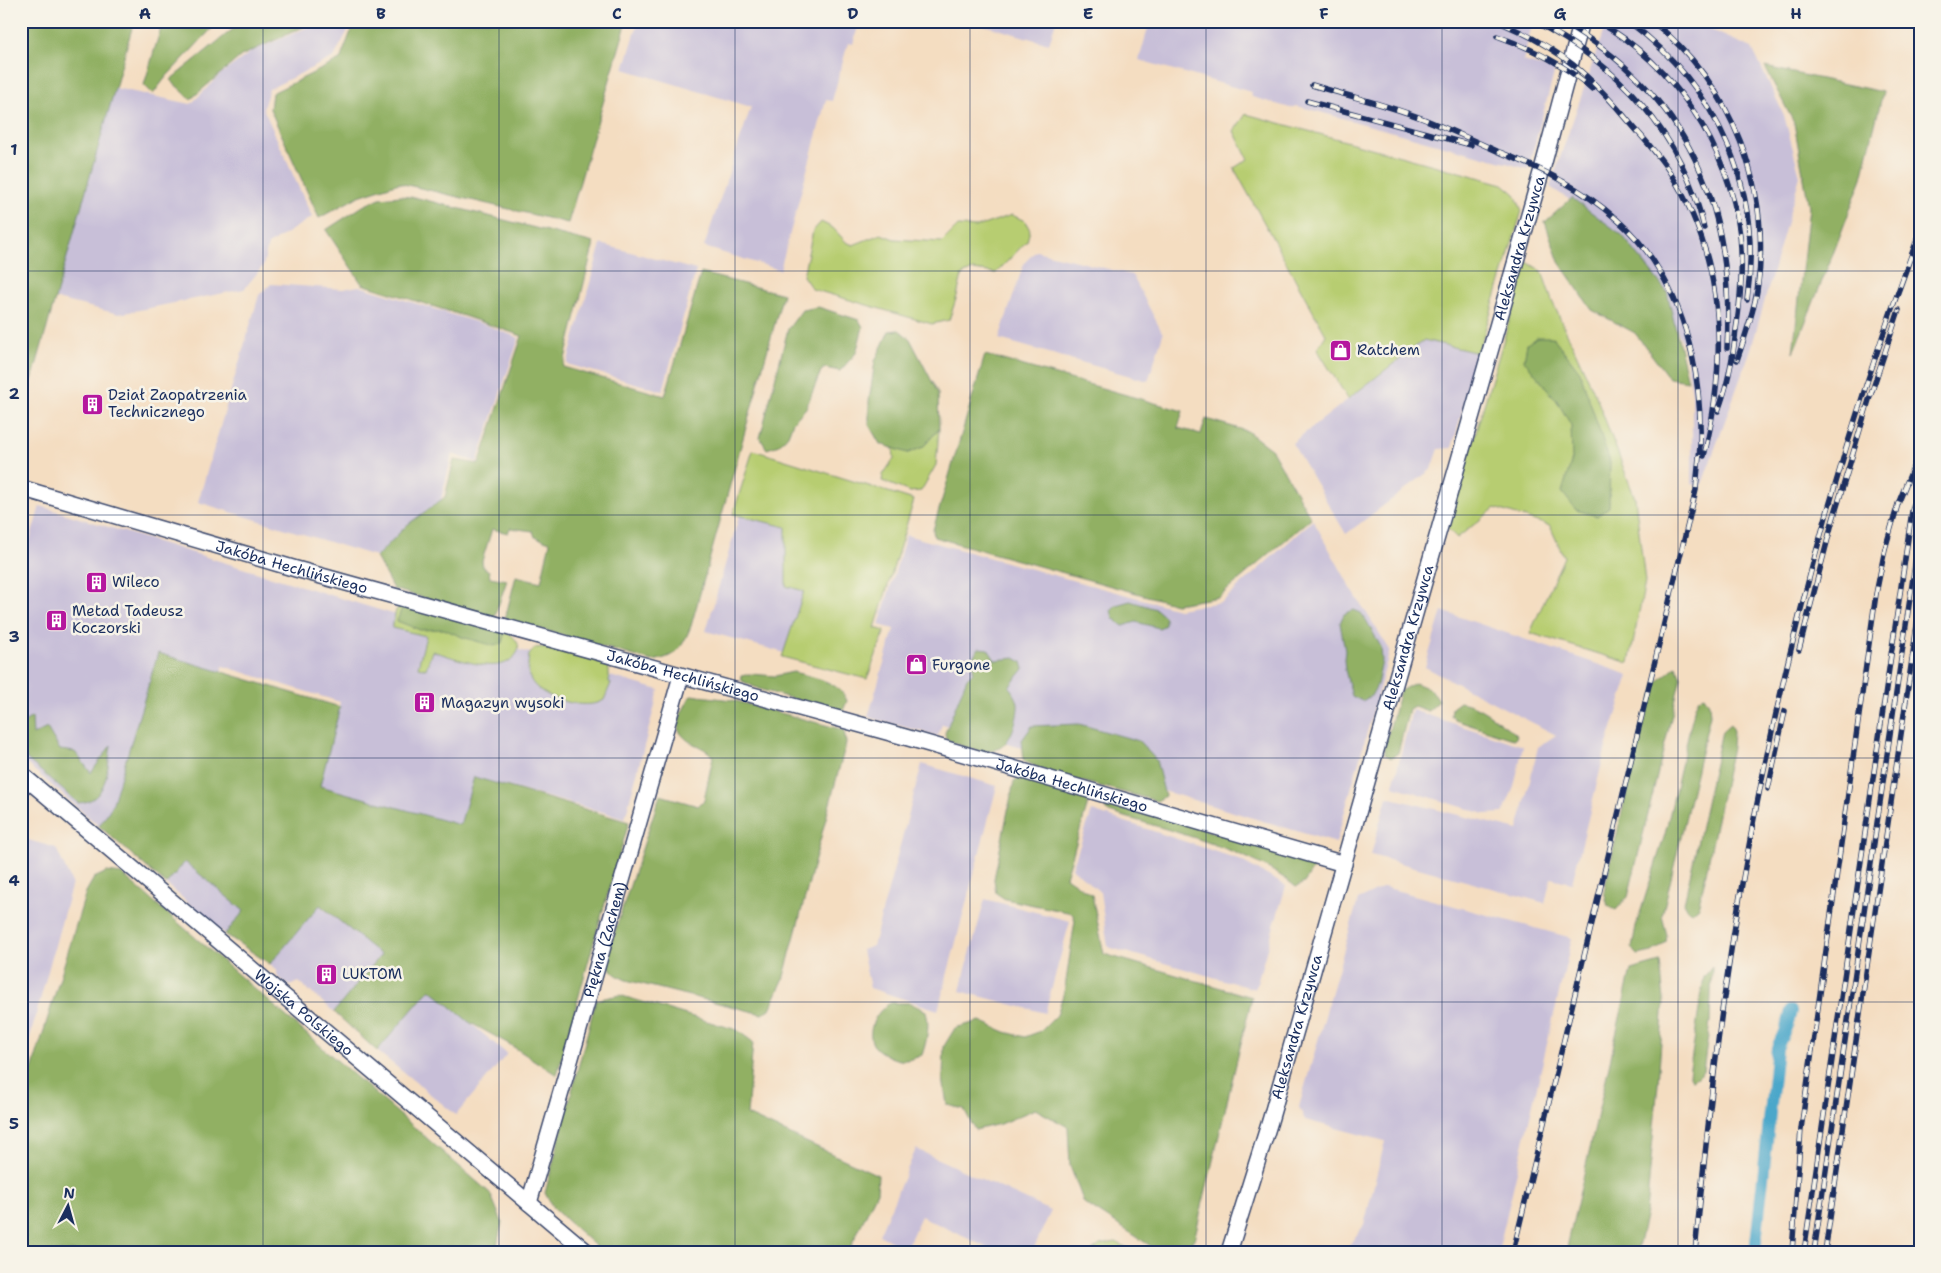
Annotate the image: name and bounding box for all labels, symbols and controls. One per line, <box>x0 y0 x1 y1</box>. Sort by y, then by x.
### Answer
text: A <box>139 3 151 24</box>
text: B <box>376 3 386 24</box>
text: C <box>612 3 622 24</box>
text: D <box>847 3 859 24</box>
text: E <box>1083 3 1093 24</box>
text: F <box>1319 3 1329 24</box>
text: G <box>1554 3 1567 24</box>
text: H <box>1790 3 1802 24</box>
text: 1 <box>10 139 18 160</box>
street label: Aleksandra Krzywca <box>1489 173 1550 323</box>
shop icon: Ratchem <box>1329 338 1353 362</box>
place label: Ratchem <box>1357 340 1420 360</box>
text: 2 <box>8 383 20 404</box>
place label: Dział Zaopatrzenia Technicznego <box>108 385 248 422</box>
building icon: Dział Zaopatrzenia Technicznego <box>80 392 104 416</box>
street label: Jakóba Hechlińskiego <box>213 536 370 598</box>
street label: Aleksandra Krzywca <box>1378 562 1439 713</box>
building icon: Wileco <box>84 570 108 594</box>
place label: Wileco <box>112 572 160 592</box>
place label: Metad Tadeusz Koczorski <box>72 601 184 638</box>
building icon: Metad Tadeusz Koczorski <box>44 608 68 632</box>
text: 3 <box>8 626 20 647</box>
street label: Jakóba Hechlińskiego <box>604 645 761 706</box>
shop icon: Furgone <box>904 653 928 677</box>
place label: Furgone <box>932 655 991 675</box>
building icon: Magazyn wysoki <box>413 691 437 715</box>
place label: Magazyn wysoki <box>441 693 565 713</box>
street label: Jakóba Hechlińskiego <box>993 754 1150 817</box>
text: 4 <box>8 870 20 891</box>
street label: Piękna (Zachem) <box>579 880 631 1000</box>
street label: Aleksandra Krzywca <box>1267 952 1327 1102</box>
building icon: LUKTOM <box>314 962 338 986</box>
place label: LUKTOM <box>342 964 402 984</box>
street label: Wojska Polskiego <box>250 965 358 1060</box>
text: 5 <box>9 1113 19 1134</box>
north arrow <box>42 1180 92 1230</box>
text: N <box>63 1184 76 1203</box>

